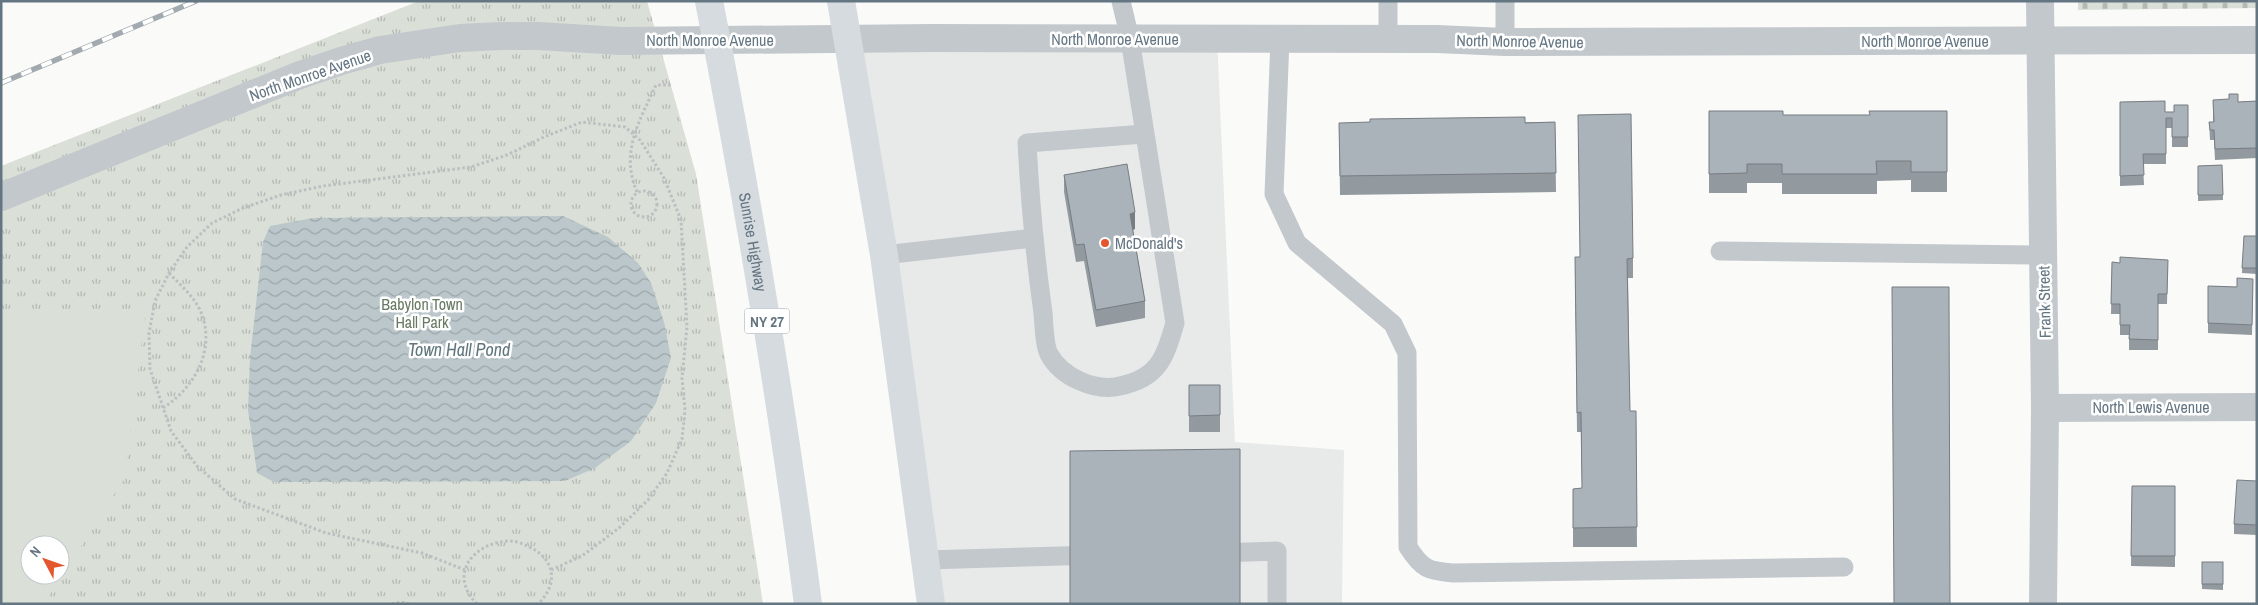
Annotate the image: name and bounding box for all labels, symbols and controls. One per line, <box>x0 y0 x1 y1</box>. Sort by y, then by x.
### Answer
street label: North Monroe Avenue <box>1051 28 1179 50</box>
street label: North Monroe Avenue <box>646 29 774 51</box>
street label: North Monroe Avenue <box>1456 29 1584 53</box>
street label: North Monroe Avenue <box>1861 30 1989 52</box>
street label: North Monroe Avenue <box>246 44 374 106</box>
street label: Sunrise Highway <box>734 191 773 293</box>
place label: McDonald's <box>1115 232 1183 254</box>
marker: McDonald's <box>1099 237 1111 249</box>
street label: Frank Street <box>2032 265 2056 338</box>
park label: Babylon Town Hall Park <box>381 293 463 333</box>
road number: NY 27 <box>744 308 790 334</box>
water label: Town Hall Pond <box>408 337 511 362</box>
street label: North Lewis Avenue <box>2092 396 2210 418</box>
north arrow <box>20 535 70 585</box>
text: N <box>26 542 45 561</box>

